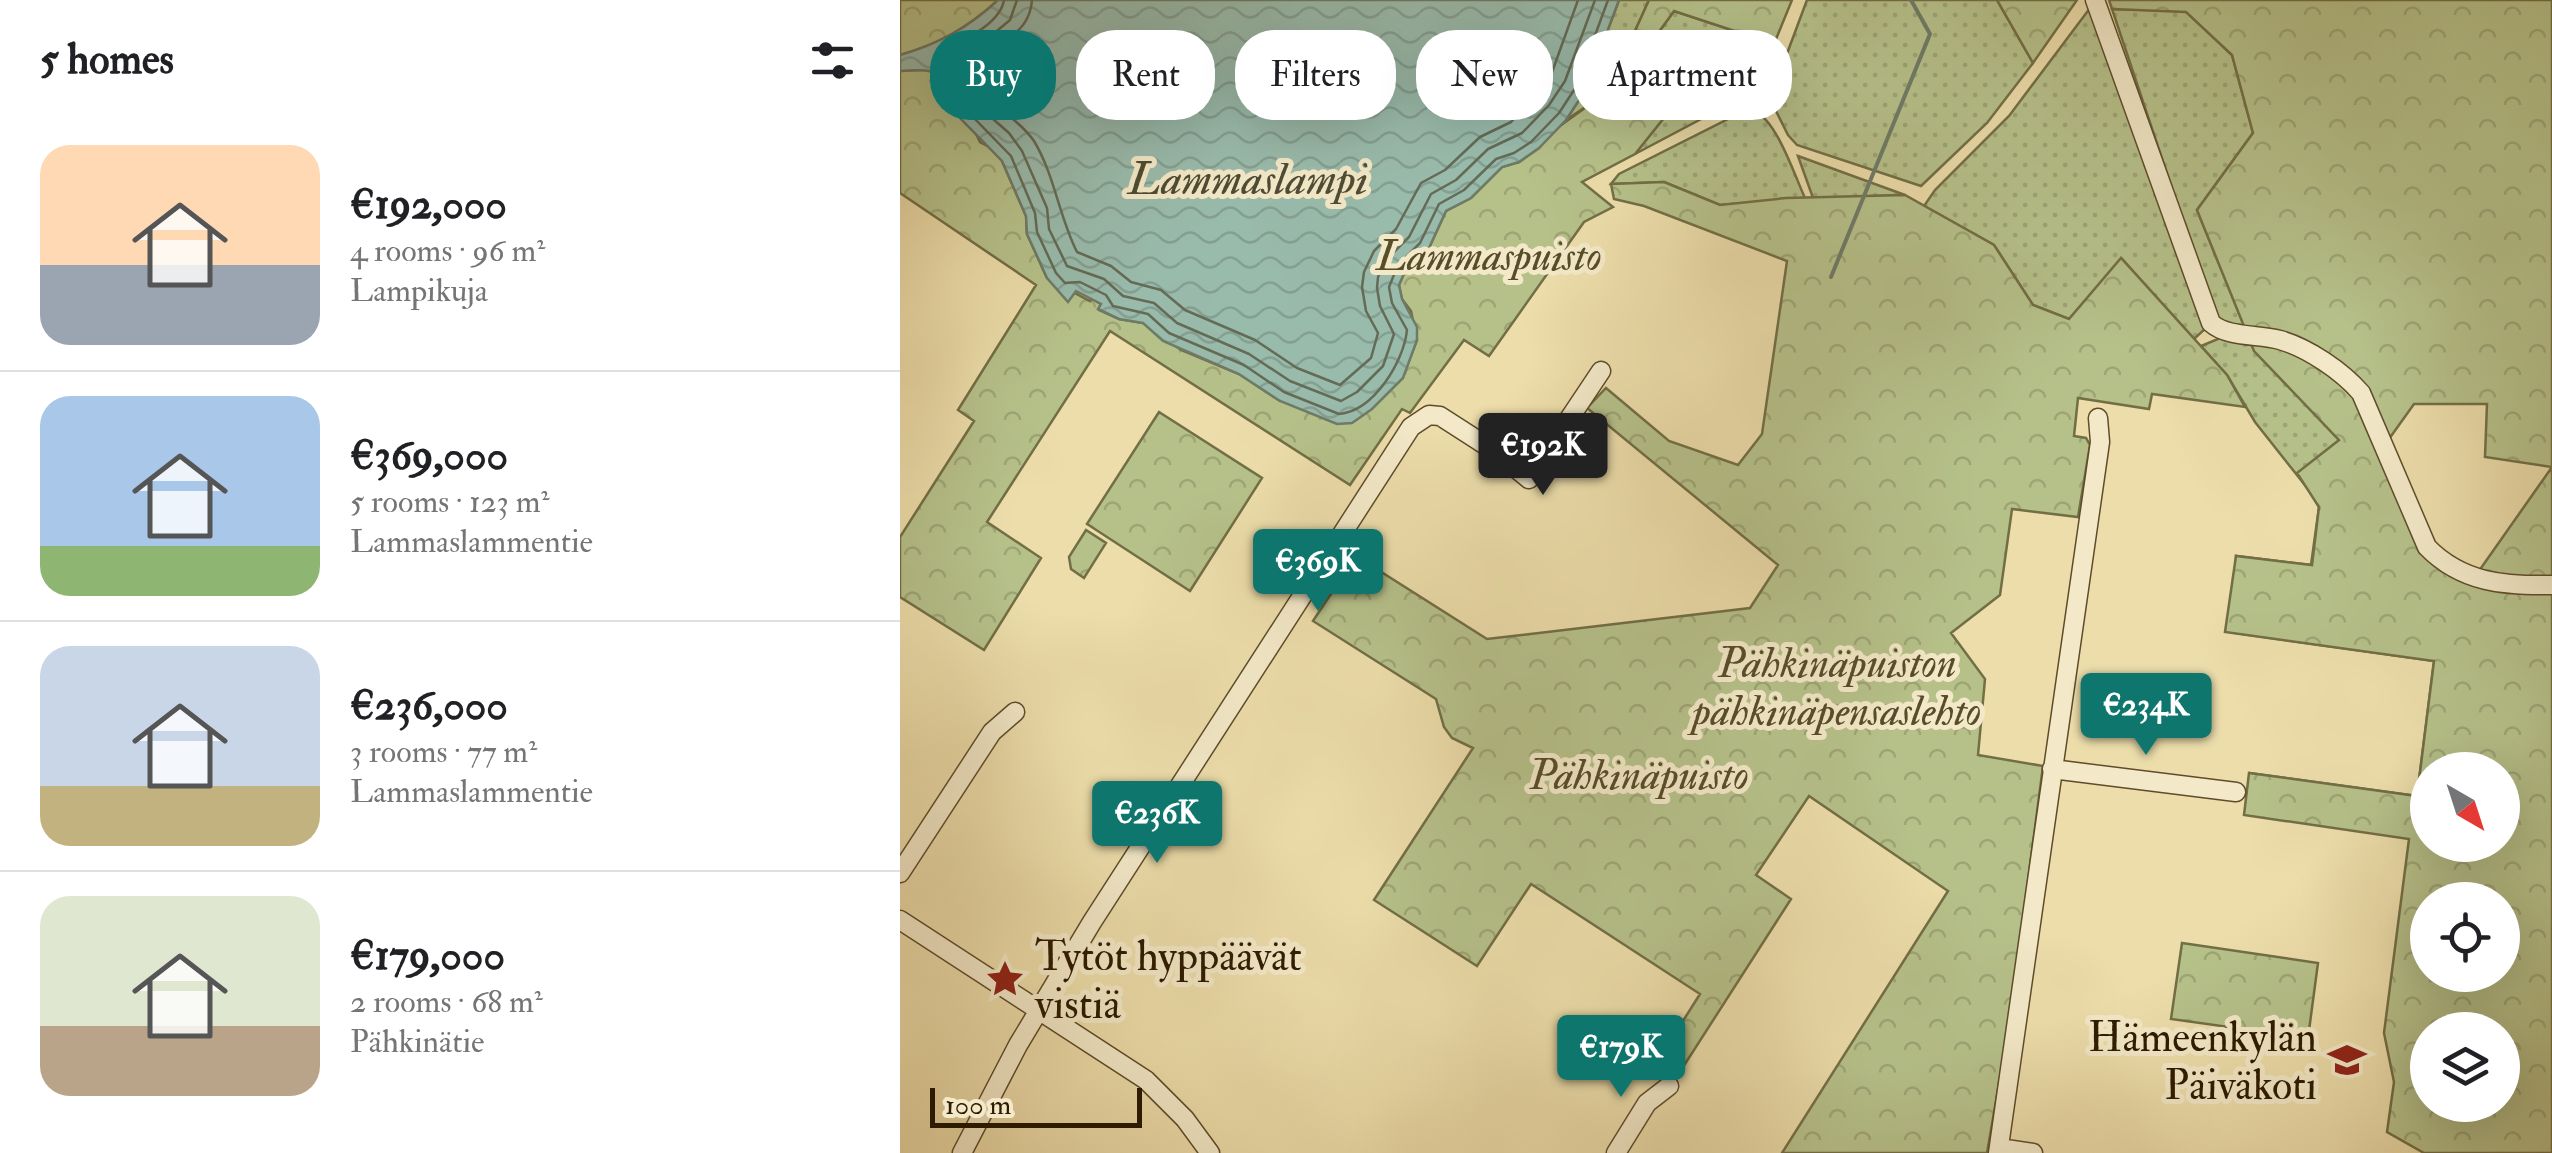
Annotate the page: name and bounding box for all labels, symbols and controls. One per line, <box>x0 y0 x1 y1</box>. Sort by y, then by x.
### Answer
chip: Buy <box>930 30 1056 120</box>
chip: Rent <box>1076 30 1215 120</box>
chip: Filters <box>1235 30 1396 120</box>
chip: New <box>1416 30 1553 120</box>
chip: Apartment <box>1573 30 1792 120</box>
icon: filters <box>805 33 860 88</box>
text: 5 homes <box>40 34 174 86</box>
water label: Lammaslampi <box>1126 152 1368 208</box>
text: €192,000 <box>350 179 507 231</box>
icon: home <box>120 185 240 305</box>
text: 4 rooms · 96 m² <box>350 231 545 271</box>
park label: Lammaspuisto <box>1374 231 1602 283</box>
text: Lampikuja <box>350 271 488 311</box>
pin: €192K <box>1473 413 1613 498</box>
text: €192K <box>1501 425 1586 465</box>
text: €369,000 <box>350 430 508 482</box>
icon: home <box>120 436 240 556</box>
text: 5 rooms · 123 m² <box>350 482 549 522</box>
text: Lammaslammentie <box>350 522 593 562</box>
pin: €369K <box>1248 529 1388 614</box>
text: €369K <box>1275 541 1361 581</box>
park label: Pähkinäpuiston pähkinäpensaslehto <box>1687 638 1981 738</box>
pin: €234K <box>2076 673 2216 758</box>
text: €236,000 <box>350 680 508 732</box>
text: €234K <box>2103 685 2189 725</box>
icon: home <box>120 686 240 806</box>
text: 3 rooms · 77 m² <box>350 732 537 772</box>
park label: Pähkinäpuisto <box>1528 750 1749 802</box>
north arrow <box>2410 752 2520 862</box>
map controls <box>2410 752 2520 1122</box>
text: Lammaslammentie <box>350 772 593 812</box>
pin: €236K <box>1087 781 1227 866</box>
text: €236K <box>1114 793 1200 833</box>
button: locate <box>2410 882 2520 992</box>
text: €179,000 <box>350 930 505 982</box>
place label: Tytöt hyppäävät vistiä <box>1034 931 1302 1031</box>
icon: home <box>120 936 240 1056</box>
place icon: Tytöt hyppäävät vistiä <box>984 958 1026 1000</box>
text: 2 rooms · 68 m² <box>350 982 543 1022</box>
place label: Hämeenkylän Päiväkoti <box>2088 1012 2317 1112</box>
button: layers <box>2410 1012 2520 1122</box>
pin: €179K <box>1551 1015 1691 1100</box>
text: Pähkinätie <box>350 1022 484 1062</box>
text: €179K <box>1579 1027 1663 1067</box>
school or university icon: Hämeenkylän Päiväkoti <box>2326 1039 2368 1081</box>
scale bar <box>930 1083 1142 1128</box>
text: 100 m <box>945 1088 1011 1123</box>

